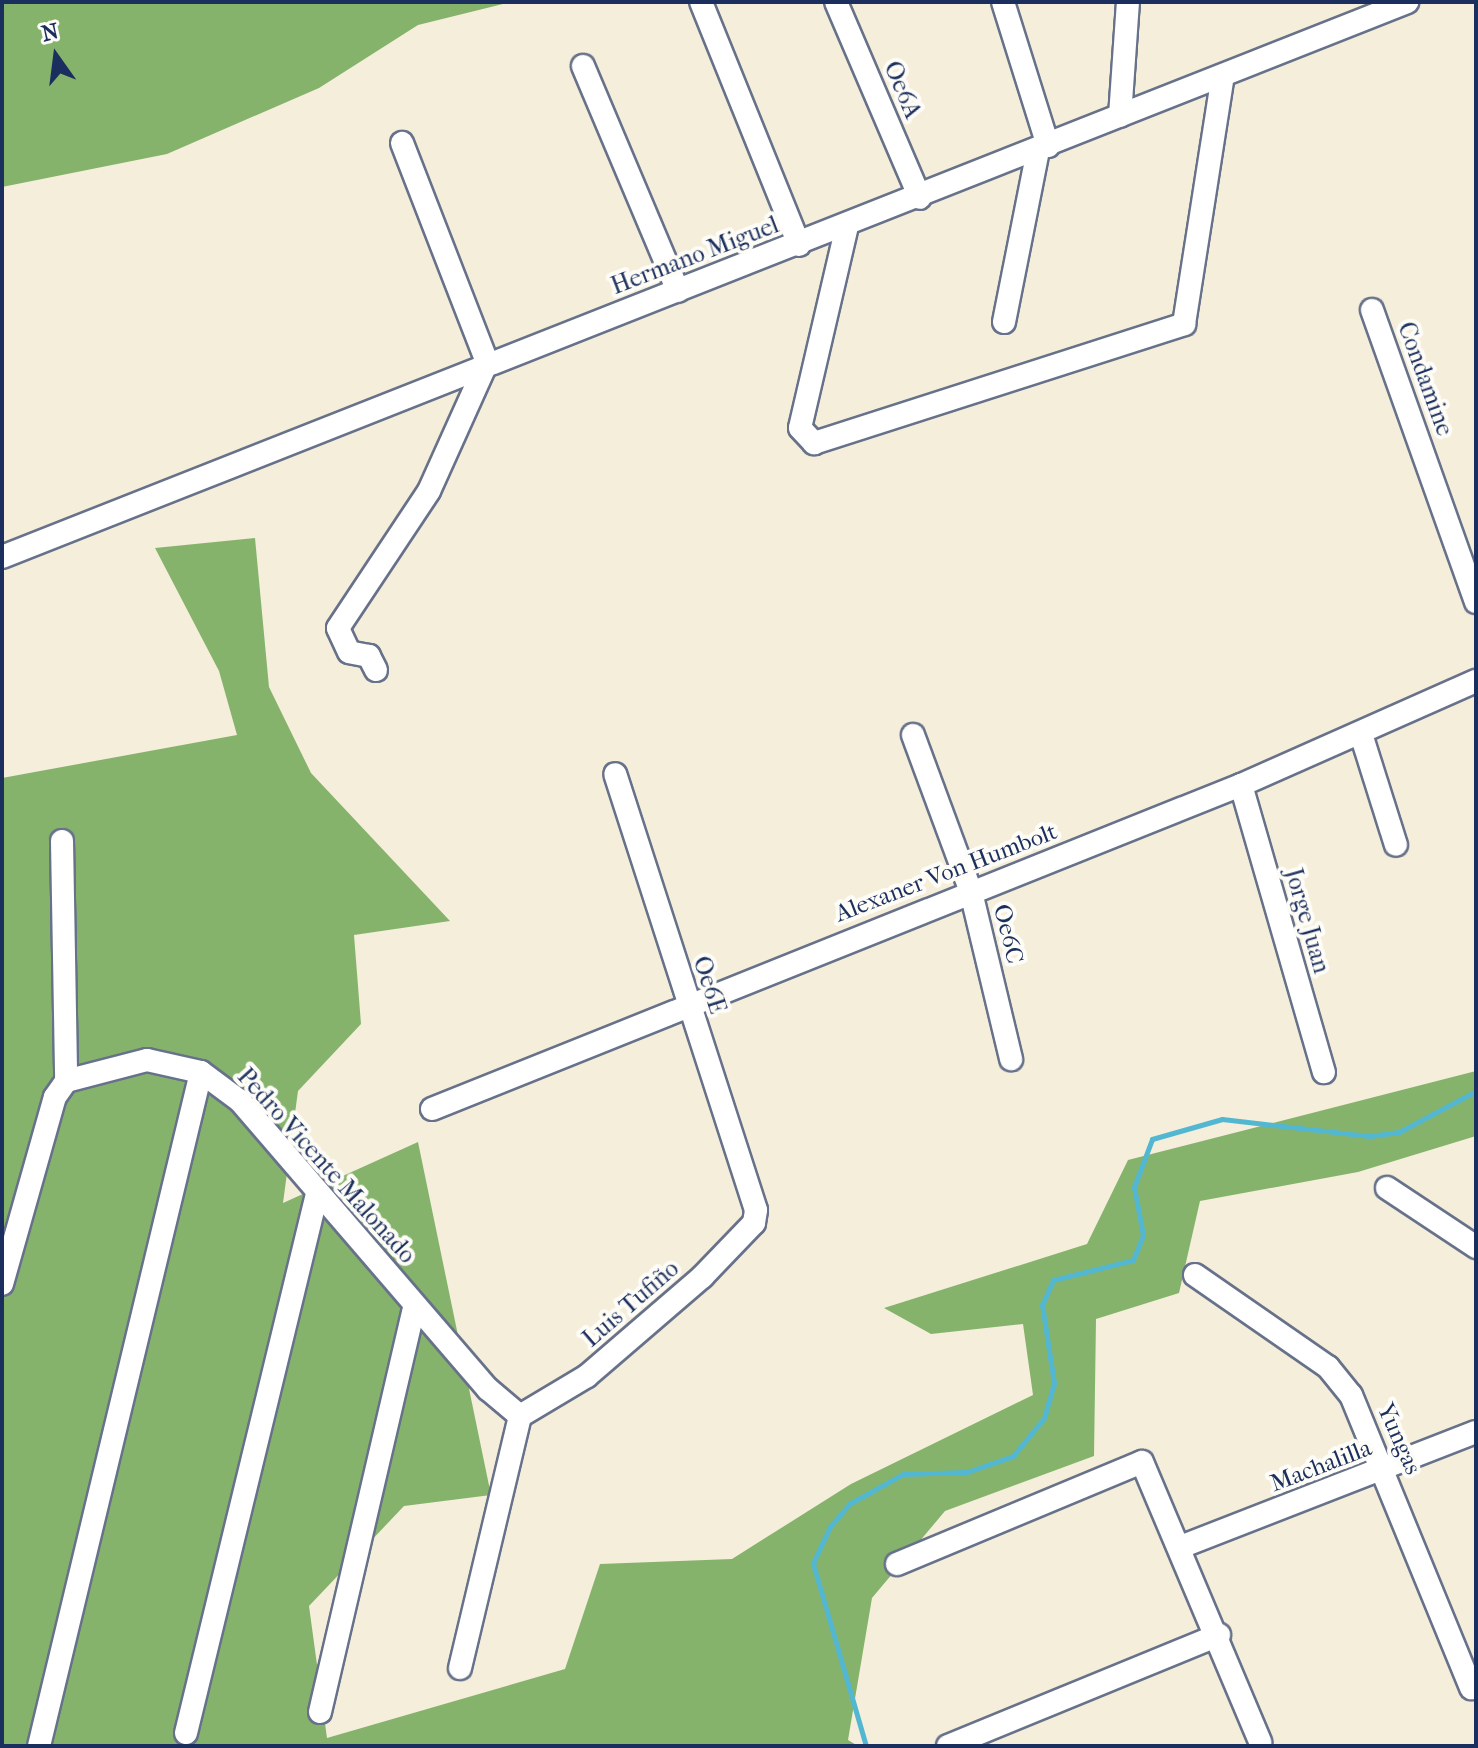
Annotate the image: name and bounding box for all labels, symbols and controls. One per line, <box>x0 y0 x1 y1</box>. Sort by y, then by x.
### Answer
north arrow <box>16 16 96 96</box>
text: N <box>39 18 61 47</box>
street label: Oe6A <box>877 57 927 123</box>
street label: Hermano Miguel <box>607 211 783 301</box>
street label: Condamine <box>1391 318 1459 440</box>
street label: Alexaner Von Humbolt <box>831 817 1061 929</box>
street label: Jorge Juan <box>1278 865 1336 977</box>
street label: Oe6C <box>987 901 1029 967</box>
street label: Oe6E <box>686 953 732 1017</box>
street label: Pedro Vicente Malonado <box>231 1063 421 1269</box>
street label: Luis Tufiño <box>577 1255 685 1353</box>
street label: Yungas <box>1371 1399 1427 1479</box>
street label: Machalilla <box>1266 1434 1376 1498</box>

